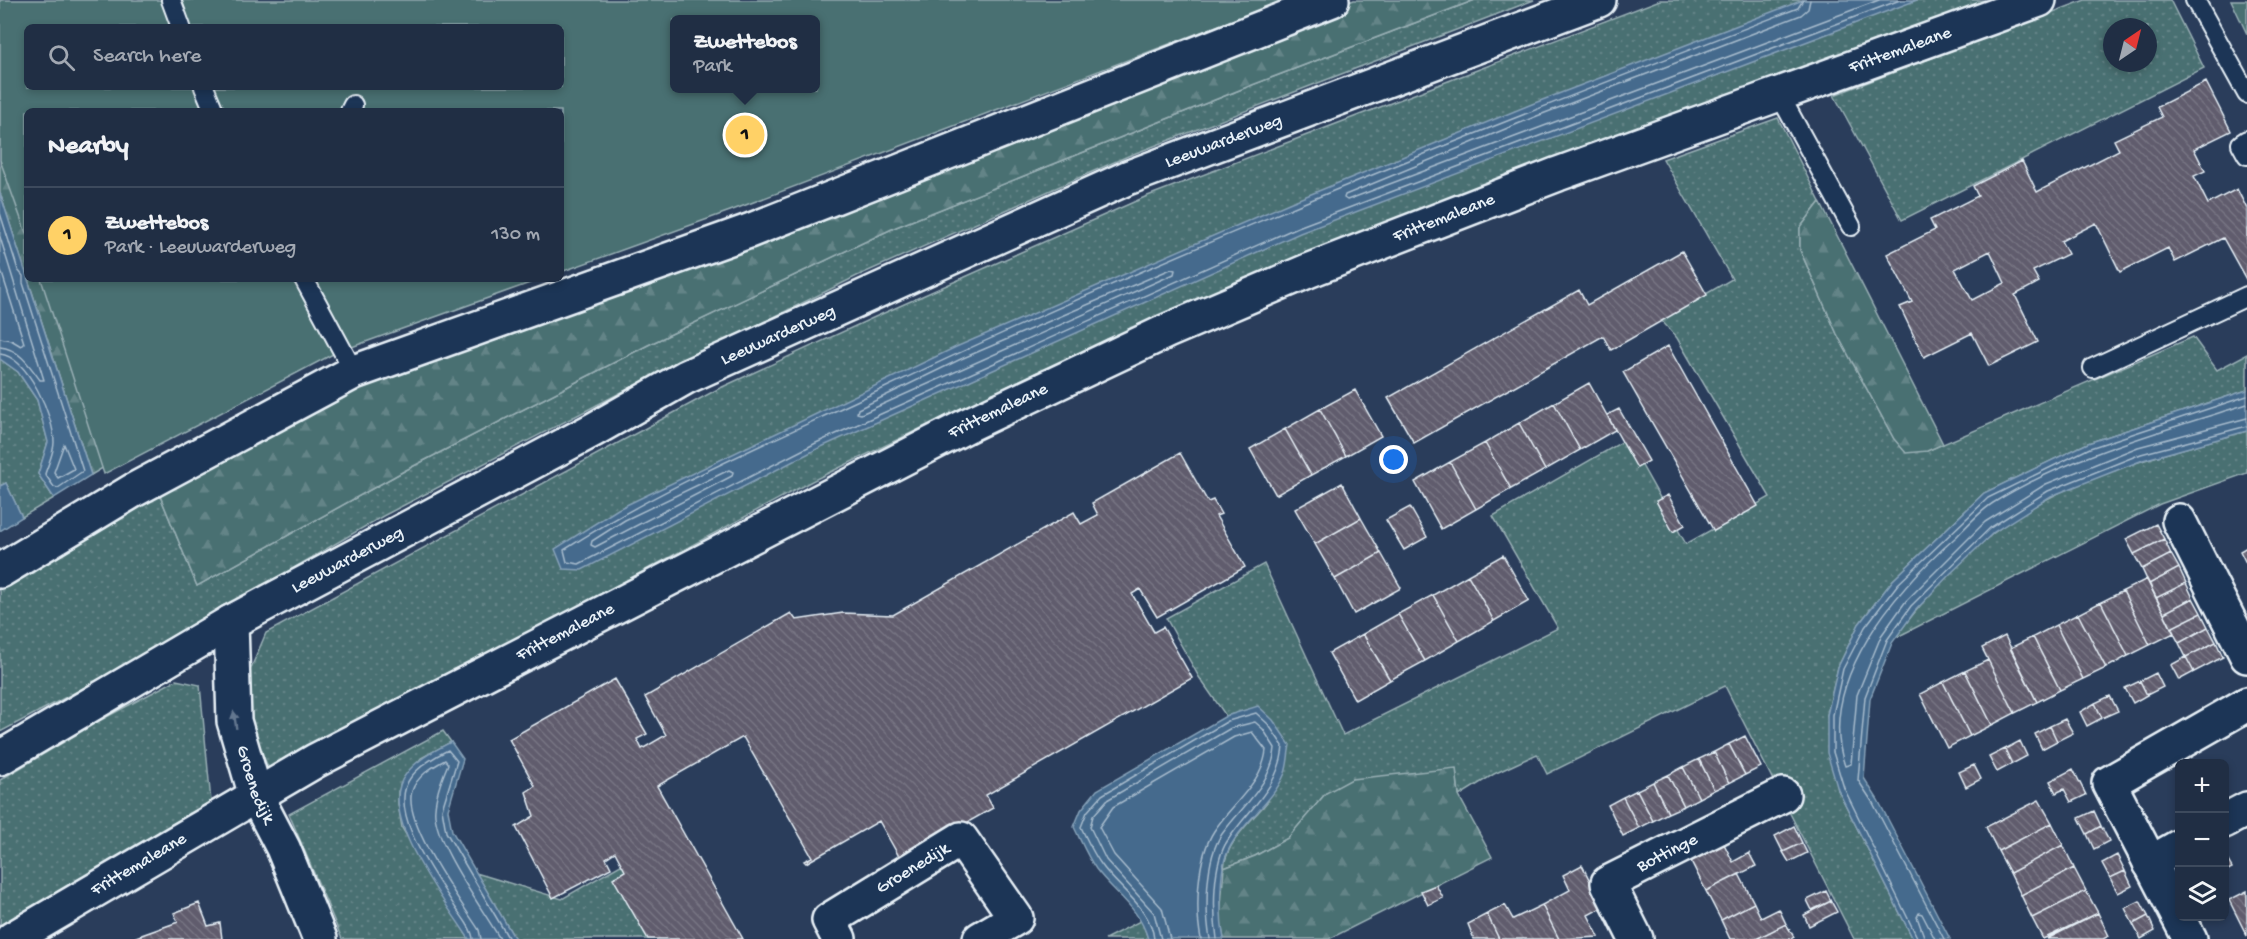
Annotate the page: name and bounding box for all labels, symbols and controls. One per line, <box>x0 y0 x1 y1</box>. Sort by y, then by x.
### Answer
popup <box>670 15 820 93</box>
north arrow <box>2103 18 2157 72</box>
street label: Frittemaleane <box>1845 22 1955 79</box>
search box <box>24 24 564 90</box>
text: Zwettebos <box>693 30 797 56</box>
icon: search <box>45 41 78 74</box>
text: Search here <box>93 44 201 70</box>
text: Park <box>693 56 732 79</box>
street label: Leeuwarderweg <box>1162 110 1285 173</box>
pin: 1 <box>726 112 764 158</box>
text: Nearby <box>48 132 129 163</box>
street label: Frittemaleane <box>1389 189 1499 248</box>
text: Zwettebos <box>105 211 208 237</box>
text: 1 <box>63 224 72 247</box>
text: 130 m <box>491 224 540 247</box>
text: Park · Leeuwarderweg <box>105 237 296 260</box>
street label: Leeuwarderweg <box>717 300 839 370</box>
street label: Frittemaleane <box>944 378 1052 444</box>
your location <box>1379 445 1408 474</box>
street label: Leeuwarderweg <box>288 522 407 598</box>
street label: Frittemaleane <box>512 598 619 667</box>
one-way arrow <box>230 710 239 729</box>
street label: Groenedijk <box>231 743 280 829</box>
map controls <box>2175 759 2229 921</box>
button: + <box>2175 759 2229 813</box>
button: − <box>2175 813 2229 867</box>
street label: Frittemaleane <box>86 828 191 901</box>
street label: Bottinge <box>1633 829 1702 878</box>
street label: Groenedijk <box>873 837 955 899</box>
button: layers <box>2175 867 2229 921</box>

